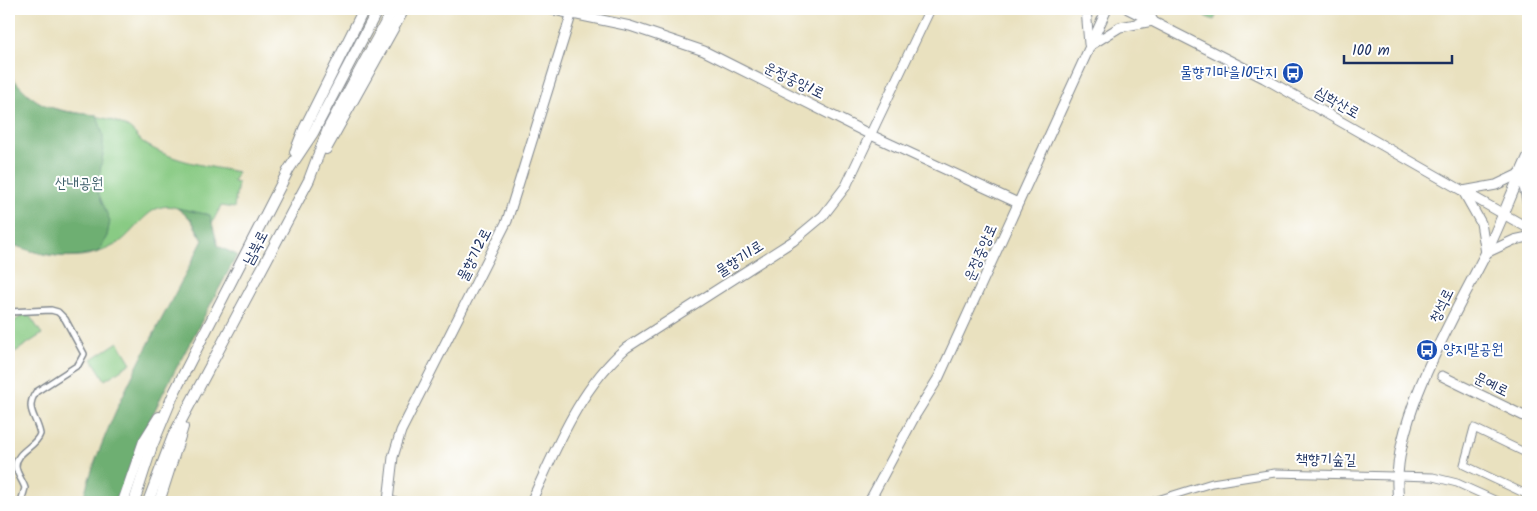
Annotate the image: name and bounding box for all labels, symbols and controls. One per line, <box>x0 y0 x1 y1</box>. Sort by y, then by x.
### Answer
scale bar <box>1344 32 1452 64</box>
text: 100 m <box>1352 39 1390 63</box>
street label: 운정중앙1로 <box>760 56 828 106</box>
place label: 물향기마을10단지 <box>1180 61 1277 85</box>
bus stop icon: 물향기마을10단지 <box>1281 61 1305 85</box>
street label: 심학산로 <box>1310 81 1364 125</box>
park label: 산내공원 <box>55 172 103 196</box>
street label: 운정중앙로 <box>958 221 1004 285</box>
street label: 물향기2로 <box>451 224 499 286</box>
street label: 남북로 <box>237 226 275 270</box>
street label: 물향기1로 <box>711 235 769 283</box>
street label: 청석로 <box>1423 284 1461 328</box>
bus stop icon: 양지말공원 <box>1415 338 1439 362</box>
place label: 양지말공원 <box>1443 338 1503 362</box>
street label: 문예로 <box>1469 366 1513 404</box>
street label: 책향기숲길 <box>1296 447 1356 473</box>

